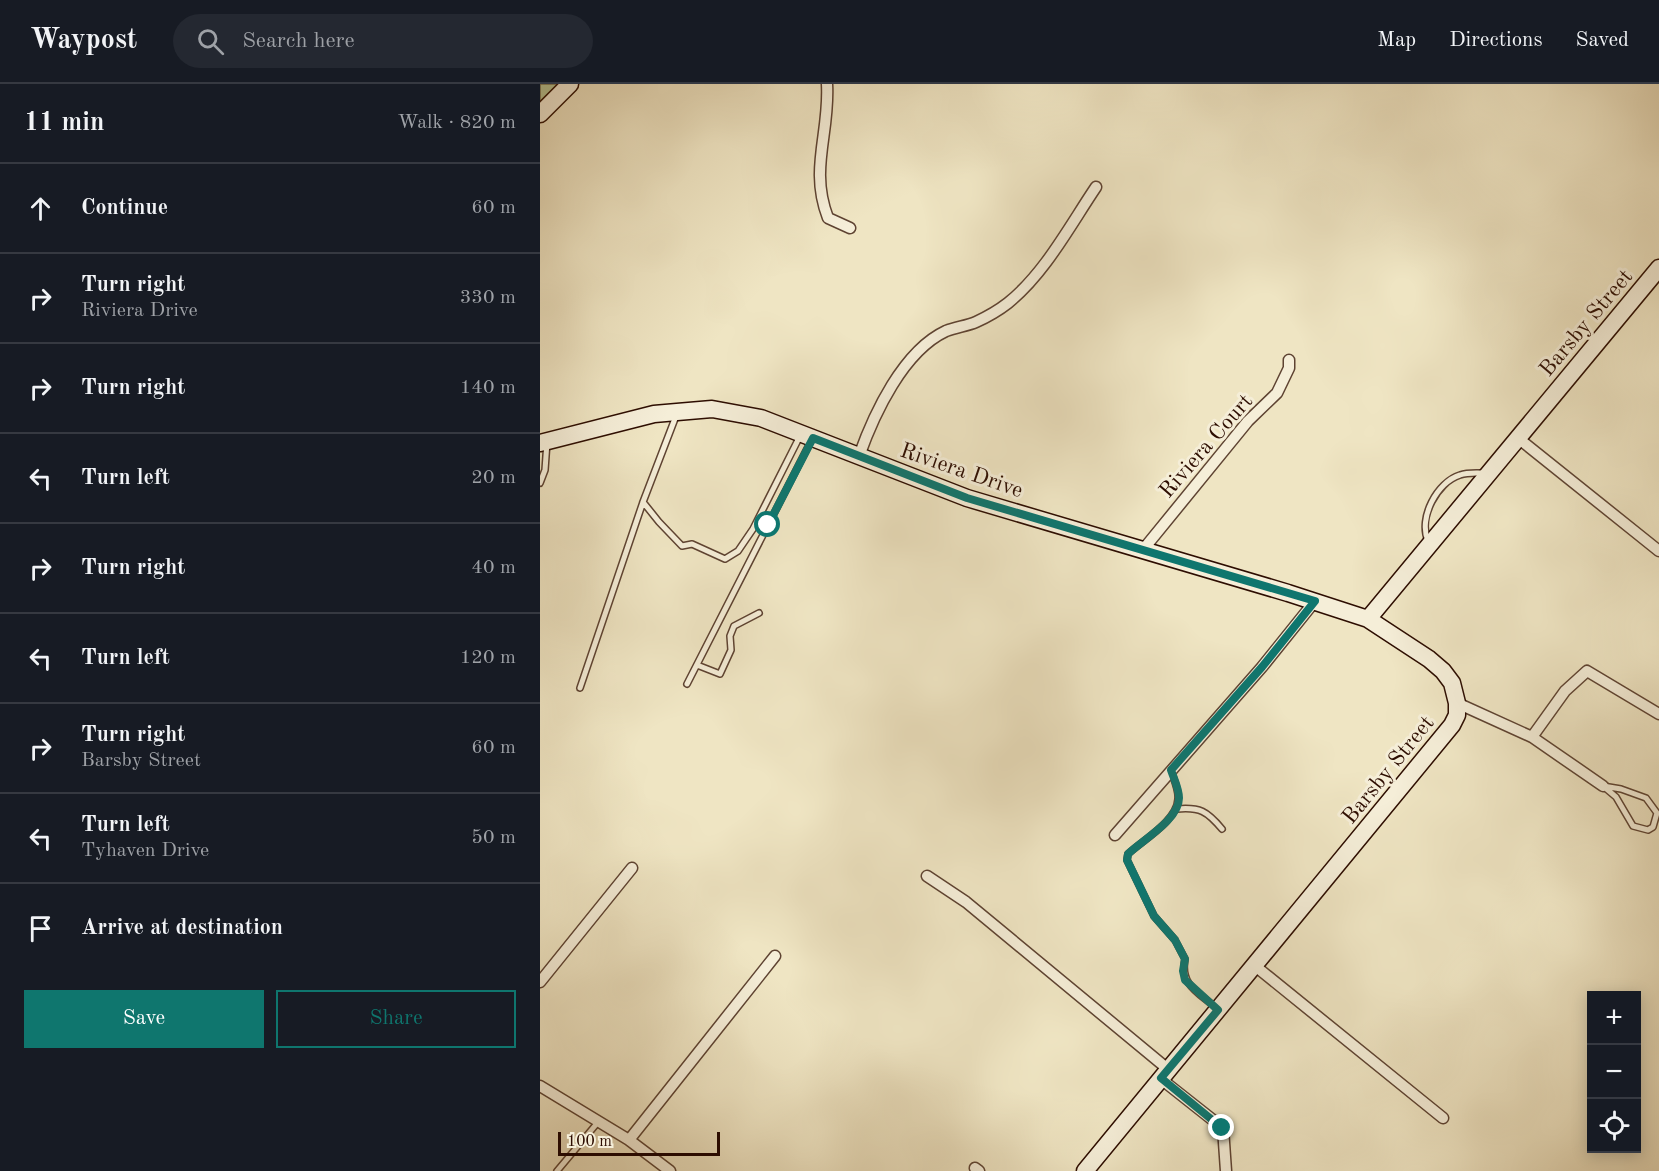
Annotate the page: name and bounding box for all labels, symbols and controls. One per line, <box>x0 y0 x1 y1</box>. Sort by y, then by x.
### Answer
search box <box>173 14 593 68</box>
icon: search <box>194 25 227 58</box>
text: Waypost <box>30 27 137 55</box>
text: Search here <box>242 30 355 52</box>
text: Map <box>1377 30 1416 51</box>
text: Directions <box>1449 30 1543 51</box>
text: Saved <box>1576 30 1629 51</box>
text: 11 min <box>24 110 104 136</box>
text: Walk · 820 m <box>397 113 516 133</box>
icon: ahead <box>24 192 57 225</box>
text: Continue <box>81 197 168 219</box>
text: 60 m <box>471 198 516 218</box>
street label: Barsby Street <box>1536 266 1637 381</box>
text: Turn right <box>81 274 185 296</box>
icon: right <box>24 282 57 315</box>
text: 330 m <box>460 288 516 308</box>
text: Riviera Drive <box>81 301 198 321</box>
icon: right <box>24 372 57 405</box>
text: Turn right <box>81 377 185 399</box>
text: 140 m <box>460 378 516 398</box>
street label: Riviera Court <box>1156 390 1257 502</box>
street label: Riviera Drive <box>897 440 1026 502</box>
icon: left <box>24 462 57 495</box>
text: Turn left <box>81 467 170 489</box>
text: 20 m <box>471 468 516 488</box>
route start <box>754 511 780 537</box>
icon: right <box>24 552 57 585</box>
text: Turn right <box>81 557 185 579</box>
text: 40 m <box>471 558 516 578</box>
icon: left <box>24 642 57 675</box>
text: Turn left <box>81 647 170 669</box>
text: 120 m <box>460 648 516 668</box>
street label: Barsby Street <box>1338 712 1439 828</box>
text: Turn right <box>81 724 185 746</box>
icon: right <box>24 732 57 765</box>
text: 60 m <box>471 738 516 758</box>
text: Barsby Street <box>81 751 201 771</box>
text: Turn left <box>81 814 170 836</box>
icon: left <box>24 822 57 855</box>
text: 50 m <box>471 828 516 848</box>
text: Tyhaven Drive <box>81 841 209 861</box>
icon: arrive <box>24 912 57 945</box>
text: Arrive at destination <box>81 917 283 939</box>
button: Save <box>24 990 264 1048</box>
button: Share <box>276 990 516 1048</box>
map controls <box>1587 991 1641 1153</box>
button: + <box>1587 991 1641 1045</box>
button: − <box>1587 1045 1641 1099</box>
button: locate <box>1587 1099 1641 1153</box>
route end <box>1208 1114 1234 1140</box>
scale bar <box>558 1129 720 1156</box>
text: 100 m <box>567 1134 612 1150</box>

